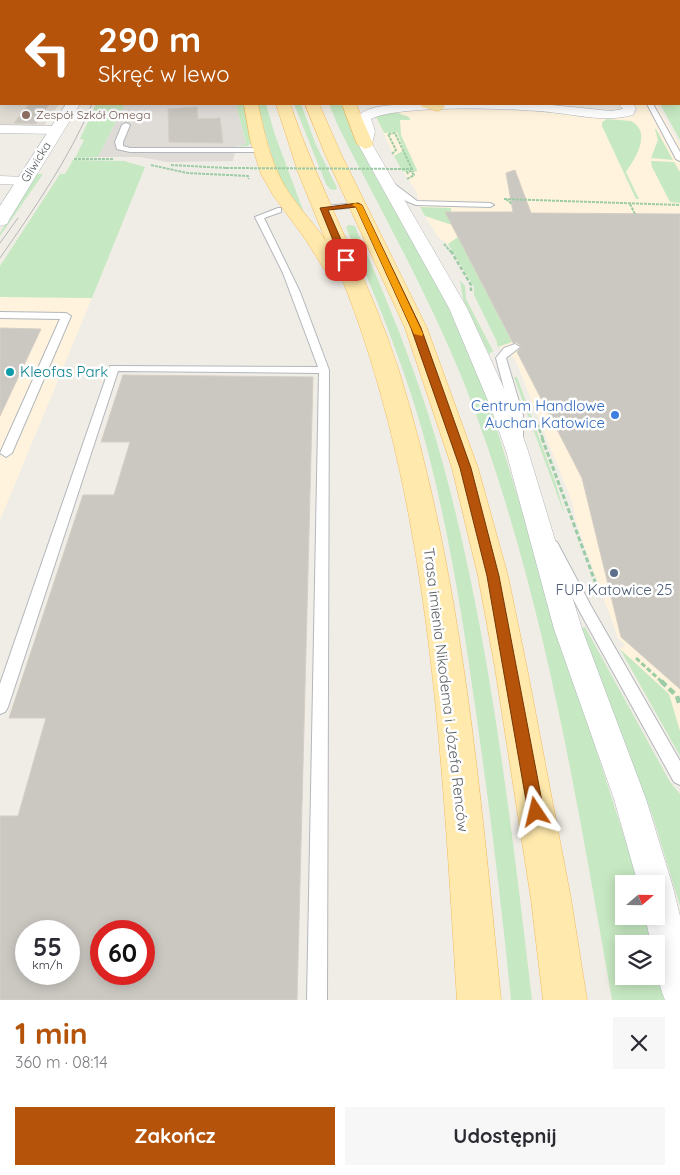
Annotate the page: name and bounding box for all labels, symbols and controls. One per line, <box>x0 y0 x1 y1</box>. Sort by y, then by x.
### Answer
text: 290 m <box>98 17 201 61</box>
icon: left <box>15 20 80 85</box>
text: Skręć w lewo <box>98 60 230 88</box>
place label: Zespół Szkół Omega <box>36 107 150 122</box>
marker: Zespół Szkół Omega <box>20 109 32 121</box>
street label: Gliwicka <box>17 139 54 185</box>
pin <box>325 239 367 281</box>
icon: arrive <box>332 246 360 274</box>
place label: Kleofas Park <box>20 362 108 381</box>
marker: Kleofas Park <box>4 366 16 378</box>
place label: Centrum Handlowe Auchan Katowice <box>471 396 605 432</box>
marker: Centrum Handlowe Auchan Katowice <box>609 409 621 421</box>
street label: Trasa imienia Nikodema i Józefa Renców <box>420 547 473 833</box>
marker: FUP Katowice 25 <box>608 567 620 579</box>
place label: FUP Katowice 25 <box>556 580 672 599</box>
position arrow <box>509 785 561 837</box>
north arrow <box>615 875 665 925</box>
map controls <box>615 875 665 985</box>
speed limit sign: 60 <box>90 920 155 985</box>
text: 55 <box>33 931 62 962</box>
button: layers <box>615 935 665 985</box>
text: km/h <box>32 957 63 972</box>
text: 1 min <box>15 1014 88 1052</box>
button: close <box>613 1017 665 1069</box>
text: 360 m · 08:14 <box>15 1052 108 1072</box>
button: Zakończ <box>15 1107 335 1165</box>
button: Udostępnij <box>345 1107 665 1165</box>

